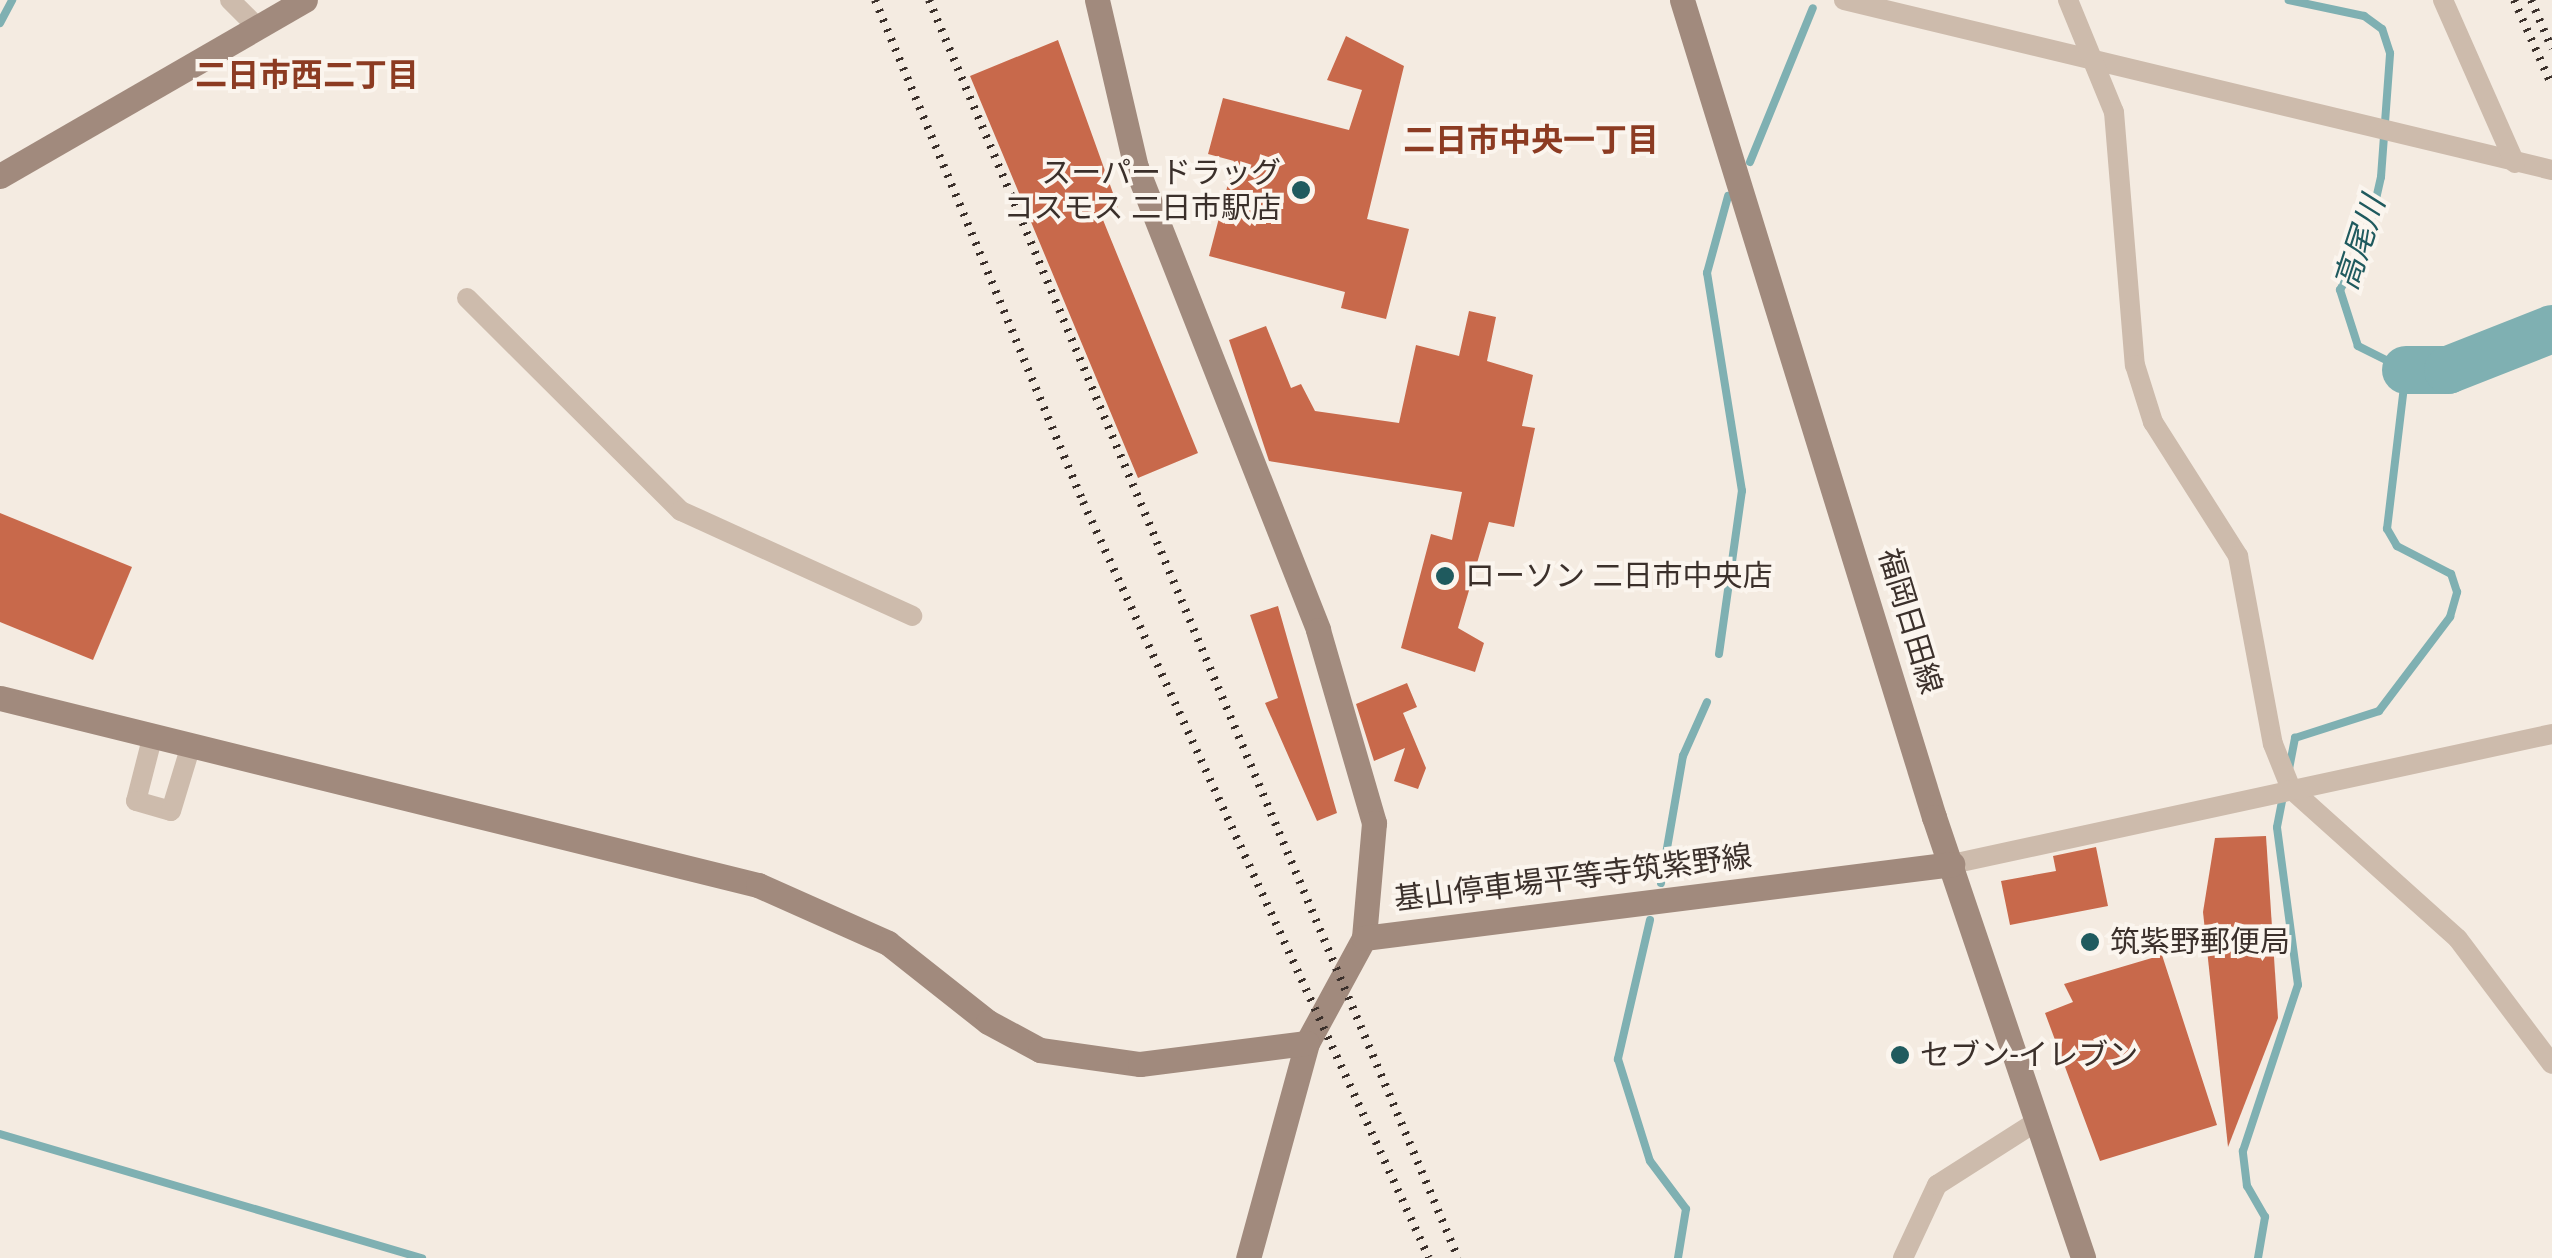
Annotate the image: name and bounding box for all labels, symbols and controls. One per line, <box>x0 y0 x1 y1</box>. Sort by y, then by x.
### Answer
district label: 二日市西二丁目 <box>195 56 419 94</box>
district label: 二日市中央一丁目 <box>1403 121 1659 159</box>
place label: スーパードラッグ コスモス 二日市駅店 <box>1004 155 1281 226</box>
marker: スーパードラッグ コスモス 二日市駅店 <box>1290 179 1312 201</box>
water label: 高尾川 <box>2327 191 2393 295</box>
street label: 福岡日田線 <box>1871 544 1949 698</box>
place label: ローソン 二日市中央店 <box>1465 558 1772 594</box>
marker: ローソン 二日市中央店 <box>1434 565 1456 587</box>
street label: 基山停車場平等寺筑紫野線 <box>1392 838 1754 918</box>
place label: 筑紫野郵便局 <box>2110 924 2290 960</box>
marker: 筑紫野郵便局 <box>2079 931 2101 953</box>
place label: セブン-イレブン <box>1920 1037 2138 1073</box>
marker: セブン-イレブン <box>1889 1044 1911 1066</box>

